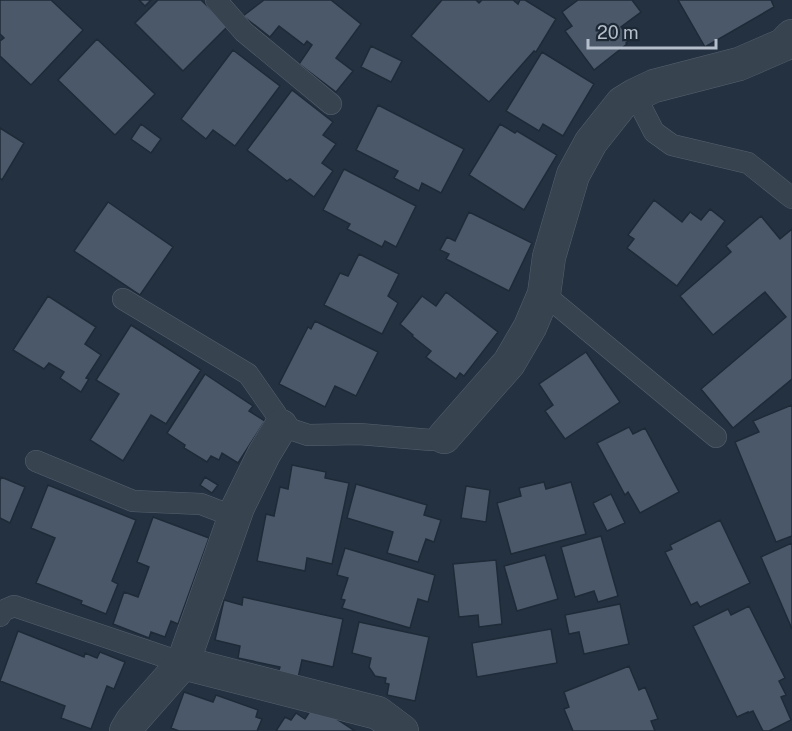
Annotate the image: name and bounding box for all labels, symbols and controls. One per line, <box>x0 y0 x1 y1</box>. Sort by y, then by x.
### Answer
scale bar <box>588 12 716 50</box>
text: 20 m <box>597 22 639 43</box>

